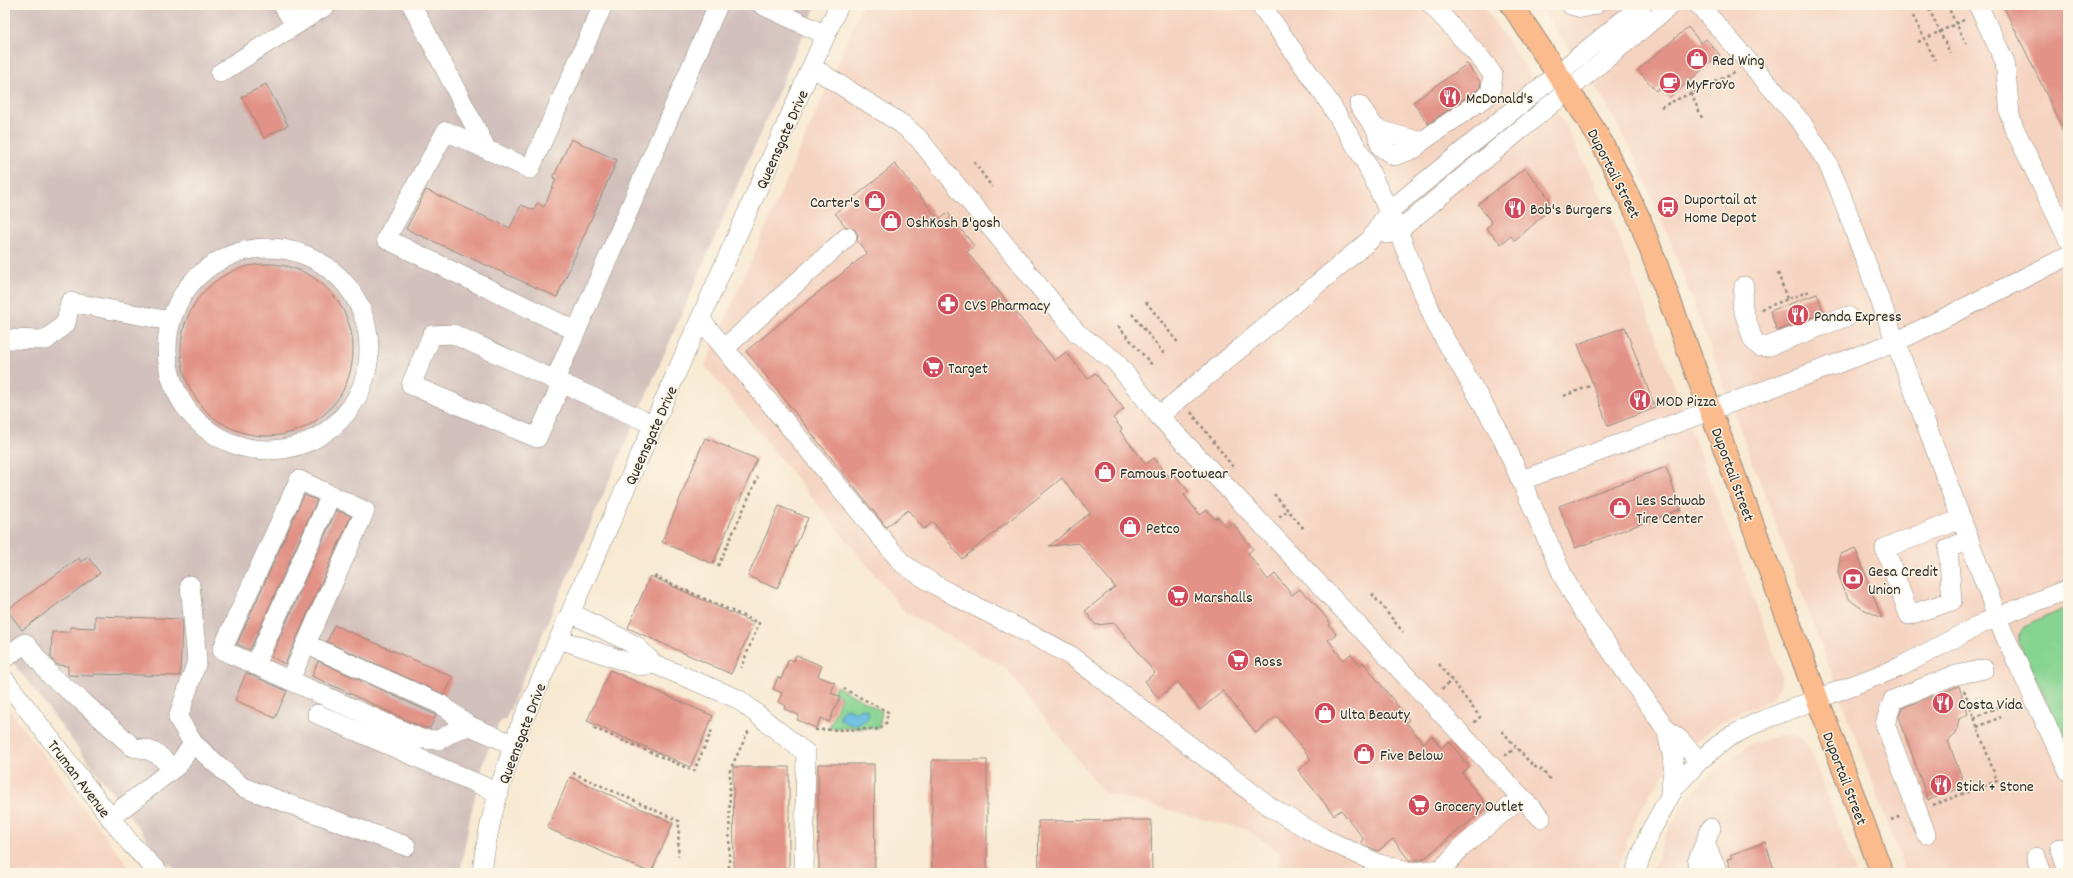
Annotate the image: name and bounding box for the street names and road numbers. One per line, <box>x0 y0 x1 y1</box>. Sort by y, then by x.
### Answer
street label: Queensgate Drive <box>751 87 815 193</box>
street label: Duportail Street <box>1580 125 1645 223</box>
street label: Queensgate Drive <box>620 383 684 489</box>
street label: Duportail Street <box>1704 425 1759 525</box>
street label: Queensgate Drive <box>494 680 553 788</box>
street label: Duportail Street <box>1815 729 1872 829</box>
street label: Truman Avenue <box>41 736 115 823</box>

